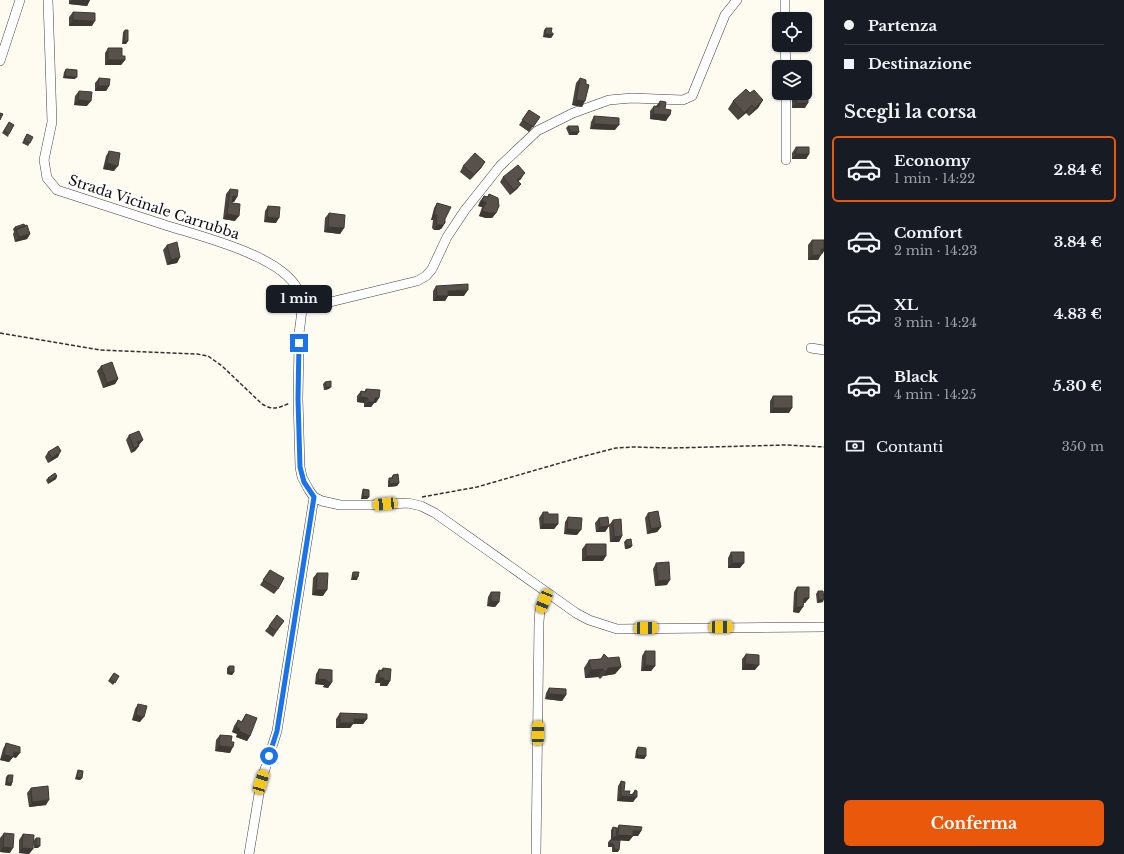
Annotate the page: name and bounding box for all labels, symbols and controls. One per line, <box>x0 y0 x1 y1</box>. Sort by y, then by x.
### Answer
map controls <box>772 12 812 100</box>
button: locate <box>772 12 812 52</box>
text: Partenza <box>868 16 937 35</box>
text: Destinazione <box>868 54 972 73</box>
button: layers <box>772 60 812 100</box>
text: Scegli la corsa <box>844 101 977 123</box>
icon: car <box>846 151 882 187</box>
text: Economy <box>894 151 971 170</box>
text: 2.84 € <box>1053 160 1102 179</box>
text: 1 min · 14:22 <box>894 170 975 187</box>
street label: Strada Vicinale Carrubba <box>66 171 242 243</box>
icon: car <box>846 223 882 259</box>
text: Comfort <box>894 223 962 242</box>
text: 3.84 € <box>1054 232 1102 251</box>
text: 2 min · 14:23 <box>894 242 977 259</box>
callout: 1 min <box>266 285 332 313</box>
text: 1 min <box>280 290 318 307</box>
icon: car <box>846 295 882 331</box>
text: XL <box>894 295 918 314</box>
text: 4.83 € <box>1054 304 1102 323</box>
text: 3 min · 14:24 <box>894 314 977 331</box>
route end <box>290 334 308 352</box>
icon: car <box>846 367 882 403</box>
text: Black <box>894 367 938 386</box>
text: 5.30 € <box>1053 376 1102 395</box>
text: 4 min · 14:25 <box>894 386 976 403</box>
icon: cash <box>844 435 866 457</box>
text: Contanti <box>876 437 943 456</box>
text: 350 m <box>1062 438 1104 455</box>
car <box>373 497 397 511</box>
car <box>534 588 554 614</box>
car <box>709 621 733 633</box>
car <box>634 622 658 634</box>
car <box>532 721 544 745</box>
route start <box>260 747 278 765</box>
car <box>252 769 270 795</box>
button: Conferma <box>844 800 1104 846</box>

